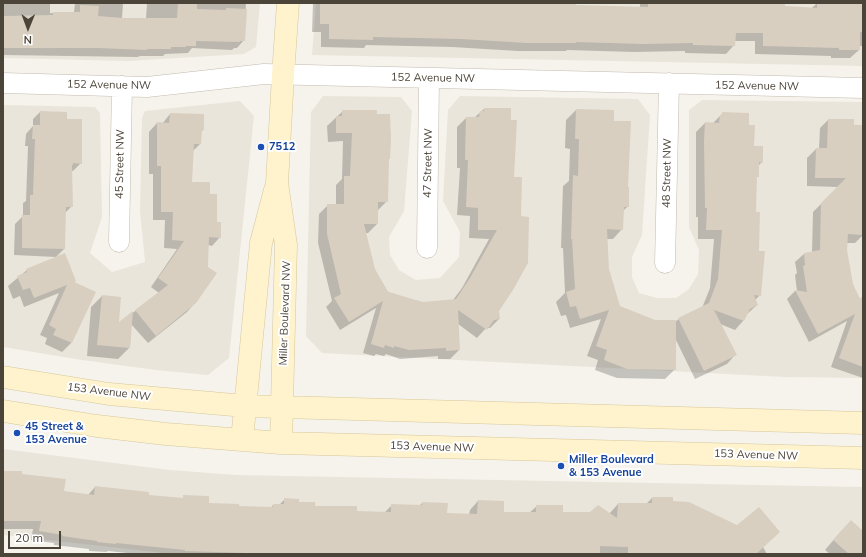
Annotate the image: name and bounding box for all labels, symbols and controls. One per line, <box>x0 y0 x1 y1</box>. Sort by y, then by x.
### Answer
north arrow <box>8 8 48 48</box>
text: N <box>24 33 32 47</box>
street label: 152 Avenue NW <box>391 71 475 85</box>
street label: 152 Avenue NW <box>67 78 151 92</box>
street label: 152 Avenue NW <box>715 79 799 93</box>
street label: 47 Street NW <box>421 128 435 198</box>
street label: 45 Street NW <box>113 129 127 199</box>
street label: 48 Street NW <box>660 138 674 208</box>
place label: 7512 <box>269 140 295 154</box>
marker: 7512 <box>256 142 266 152</box>
street label: Miller Boulevard NW <box>277 260 293 366</box>
street label: 153 Avenue NW <box>66 380 152 404</box>
place label: 45 Street & 153 Avenue <box>25 420 87 446</box>
marker: 45 Street & 153 Avenue <box>12 428 22 438</box>
street label: 153 Avenue NW <box>390 439 474 455</box>
street label: 153 Avenue NW <box>714 447 798 463</box>
place label: Miller Boulevard & 153 Avenue <box>569 453 654 479</box>
marker: Miller Boulevard & 153 Avenue <box>556 461 566 471</box>
scale bar <box>10 523 63 549</box>
text: 20 m <box>15 530 43 545</box>

